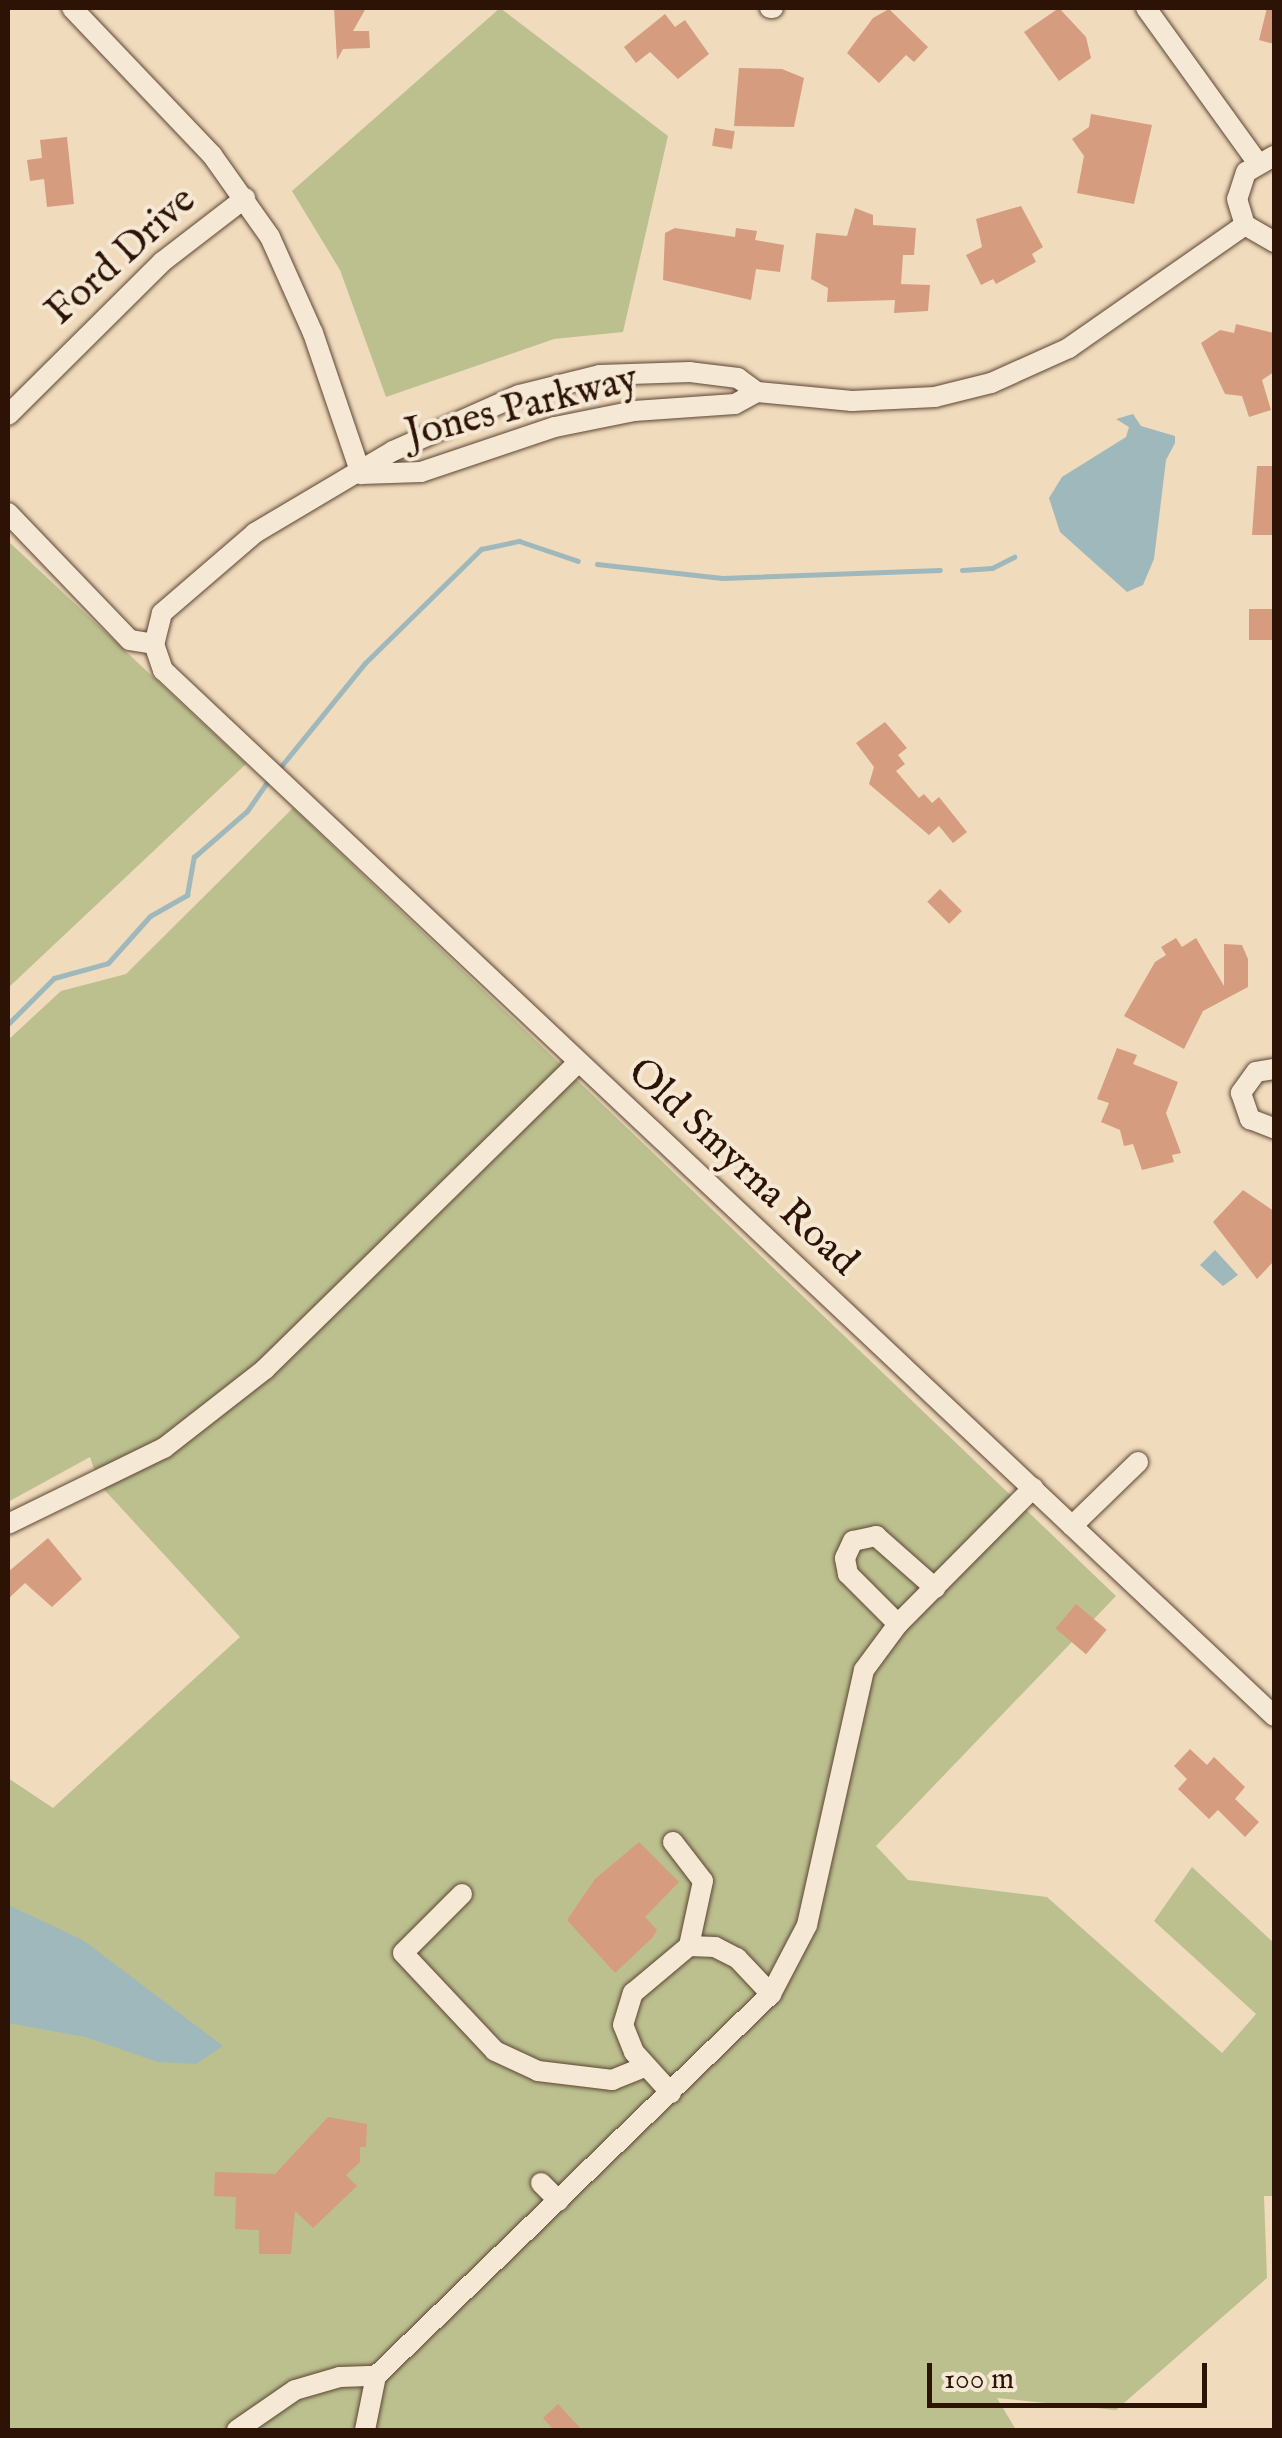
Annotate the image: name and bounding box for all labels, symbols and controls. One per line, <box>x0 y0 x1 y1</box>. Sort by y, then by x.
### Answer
street label: Ford Drive <box>37 177 207 337</box>
street label: Jones Parkway <box>401 356 643 460</box>
street label: Old Smyrna Road <box>617 1049 867 1287</box>
scale bar <box>932 2343 1212 2405</box>
text: 100 m <box>944 2361 1014 2399</box>

